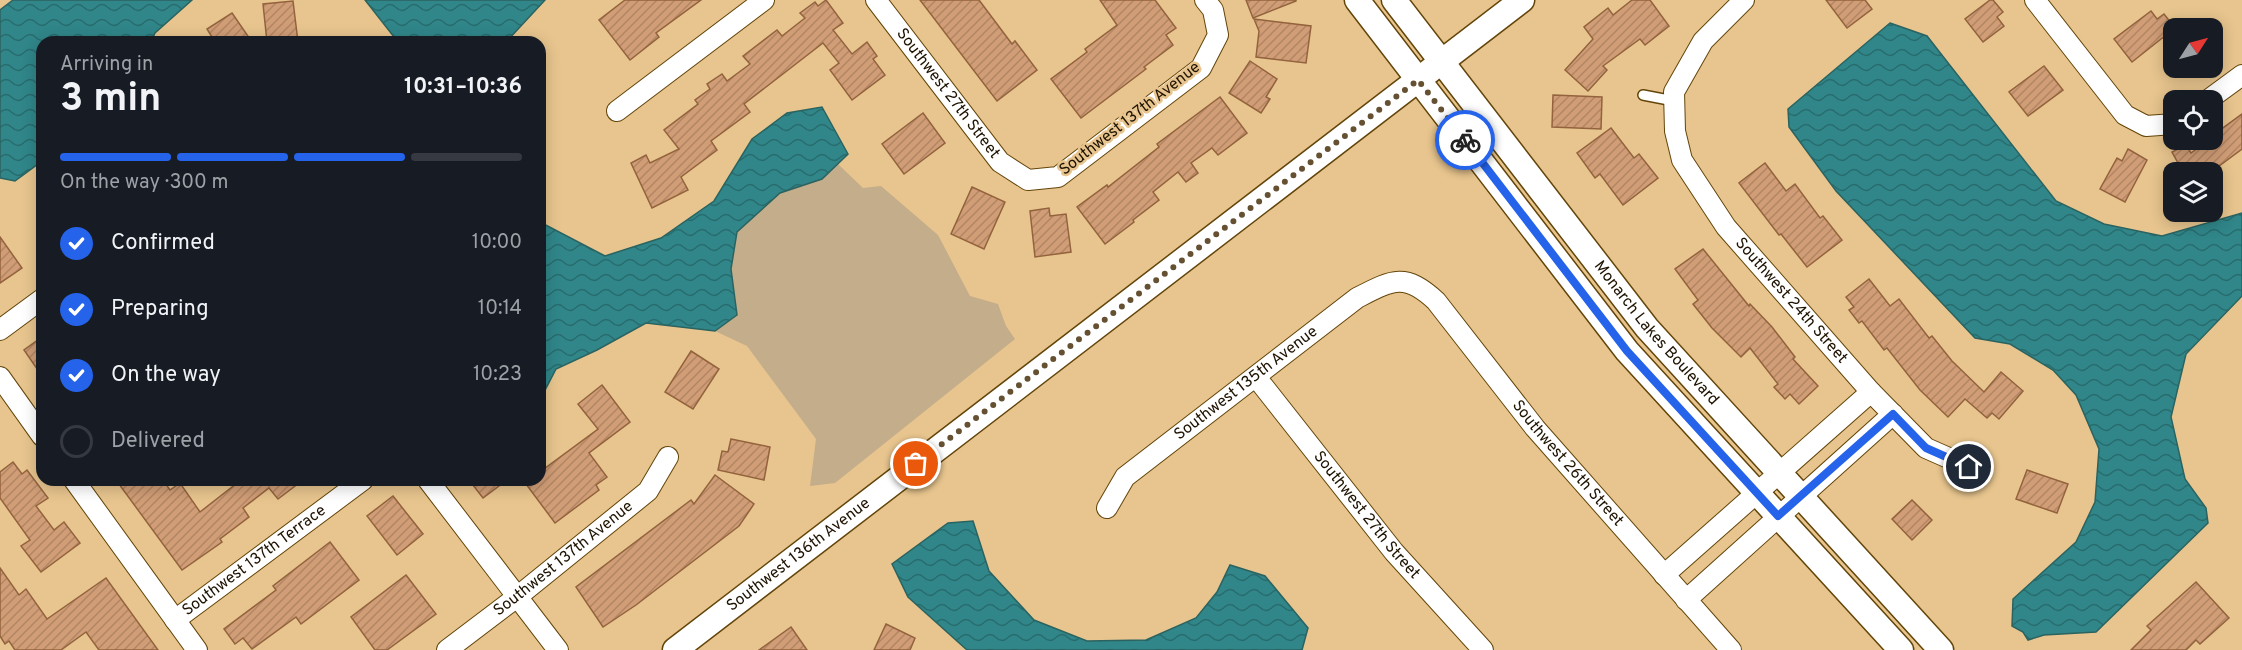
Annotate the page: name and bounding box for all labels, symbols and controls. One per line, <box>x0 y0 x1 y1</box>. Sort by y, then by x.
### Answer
north arrow <box>2163 18 2223 78</box>
map controls <box>2163 18 2223 222</box>
street label: Southwest 27th Street <box>891 25 1004 163</box>
text: Arriving in <box>60 52 153 78</box>
street label: Southwest 137th Avenue <box>1056 58 1204 180</box>
text: 10:31–10:36 <box>404 74 522 101</box>
text: 3 min <box>60 76 161 125</box>
button: locate <box>2163 90 2223 150</box>
courier <box>1435 110 1495 170</box>
icon: bike <box>1449 124 1482 157</box>
button: layers <box>2163 162 2223 222</box>
text: On the way · 300 m <box>60 170 228 196</box>
icon: check <box>60 227 93 260</box>
text: Confirmed <box>111 230 215 257</box>
text: 10:00 <box>472 230 522 256</box>
street label: Southwest 24th Street <box>1730 234 1852 368</box>
street label: Monarch Lakes Boulevard <box>1589 257 1723 410</box>
icon: check <box>60 293 93 326</box>
text: Preparing <box>111 296 209 323</box>
text: 10:14 <box>478 296 522 322</box>
street label: Southwest 135th Avenue <box>1171 322 1322 445</box>
icon: check <box>60 359 93 392</box>
text: On the way <box>111 362 221 389</box>
text: 10:23 <box>473 362 522 388</box>
street label: Southwest 26th Street <box>1507 396 1627 531</box>
text: Delivered <box>111 428 205 455</box>
pin <box>890 438 941 489</box>
pin <box>1943 441 1994 492</box>
icon: bag <box>899 447 932 480</box>
street label: Southwest 27th Street <box>1309 447 1424 584</box>
icon: home <box>1952 450 1985 483</box>
street label: Southwest 136th Avenue <box>723 494 874 616</box>
street label: Southwest 137th Avenue <box>490 497 638 621</box>
street label: Southwest 137th Terrace <box>179 501 330 621</box>

